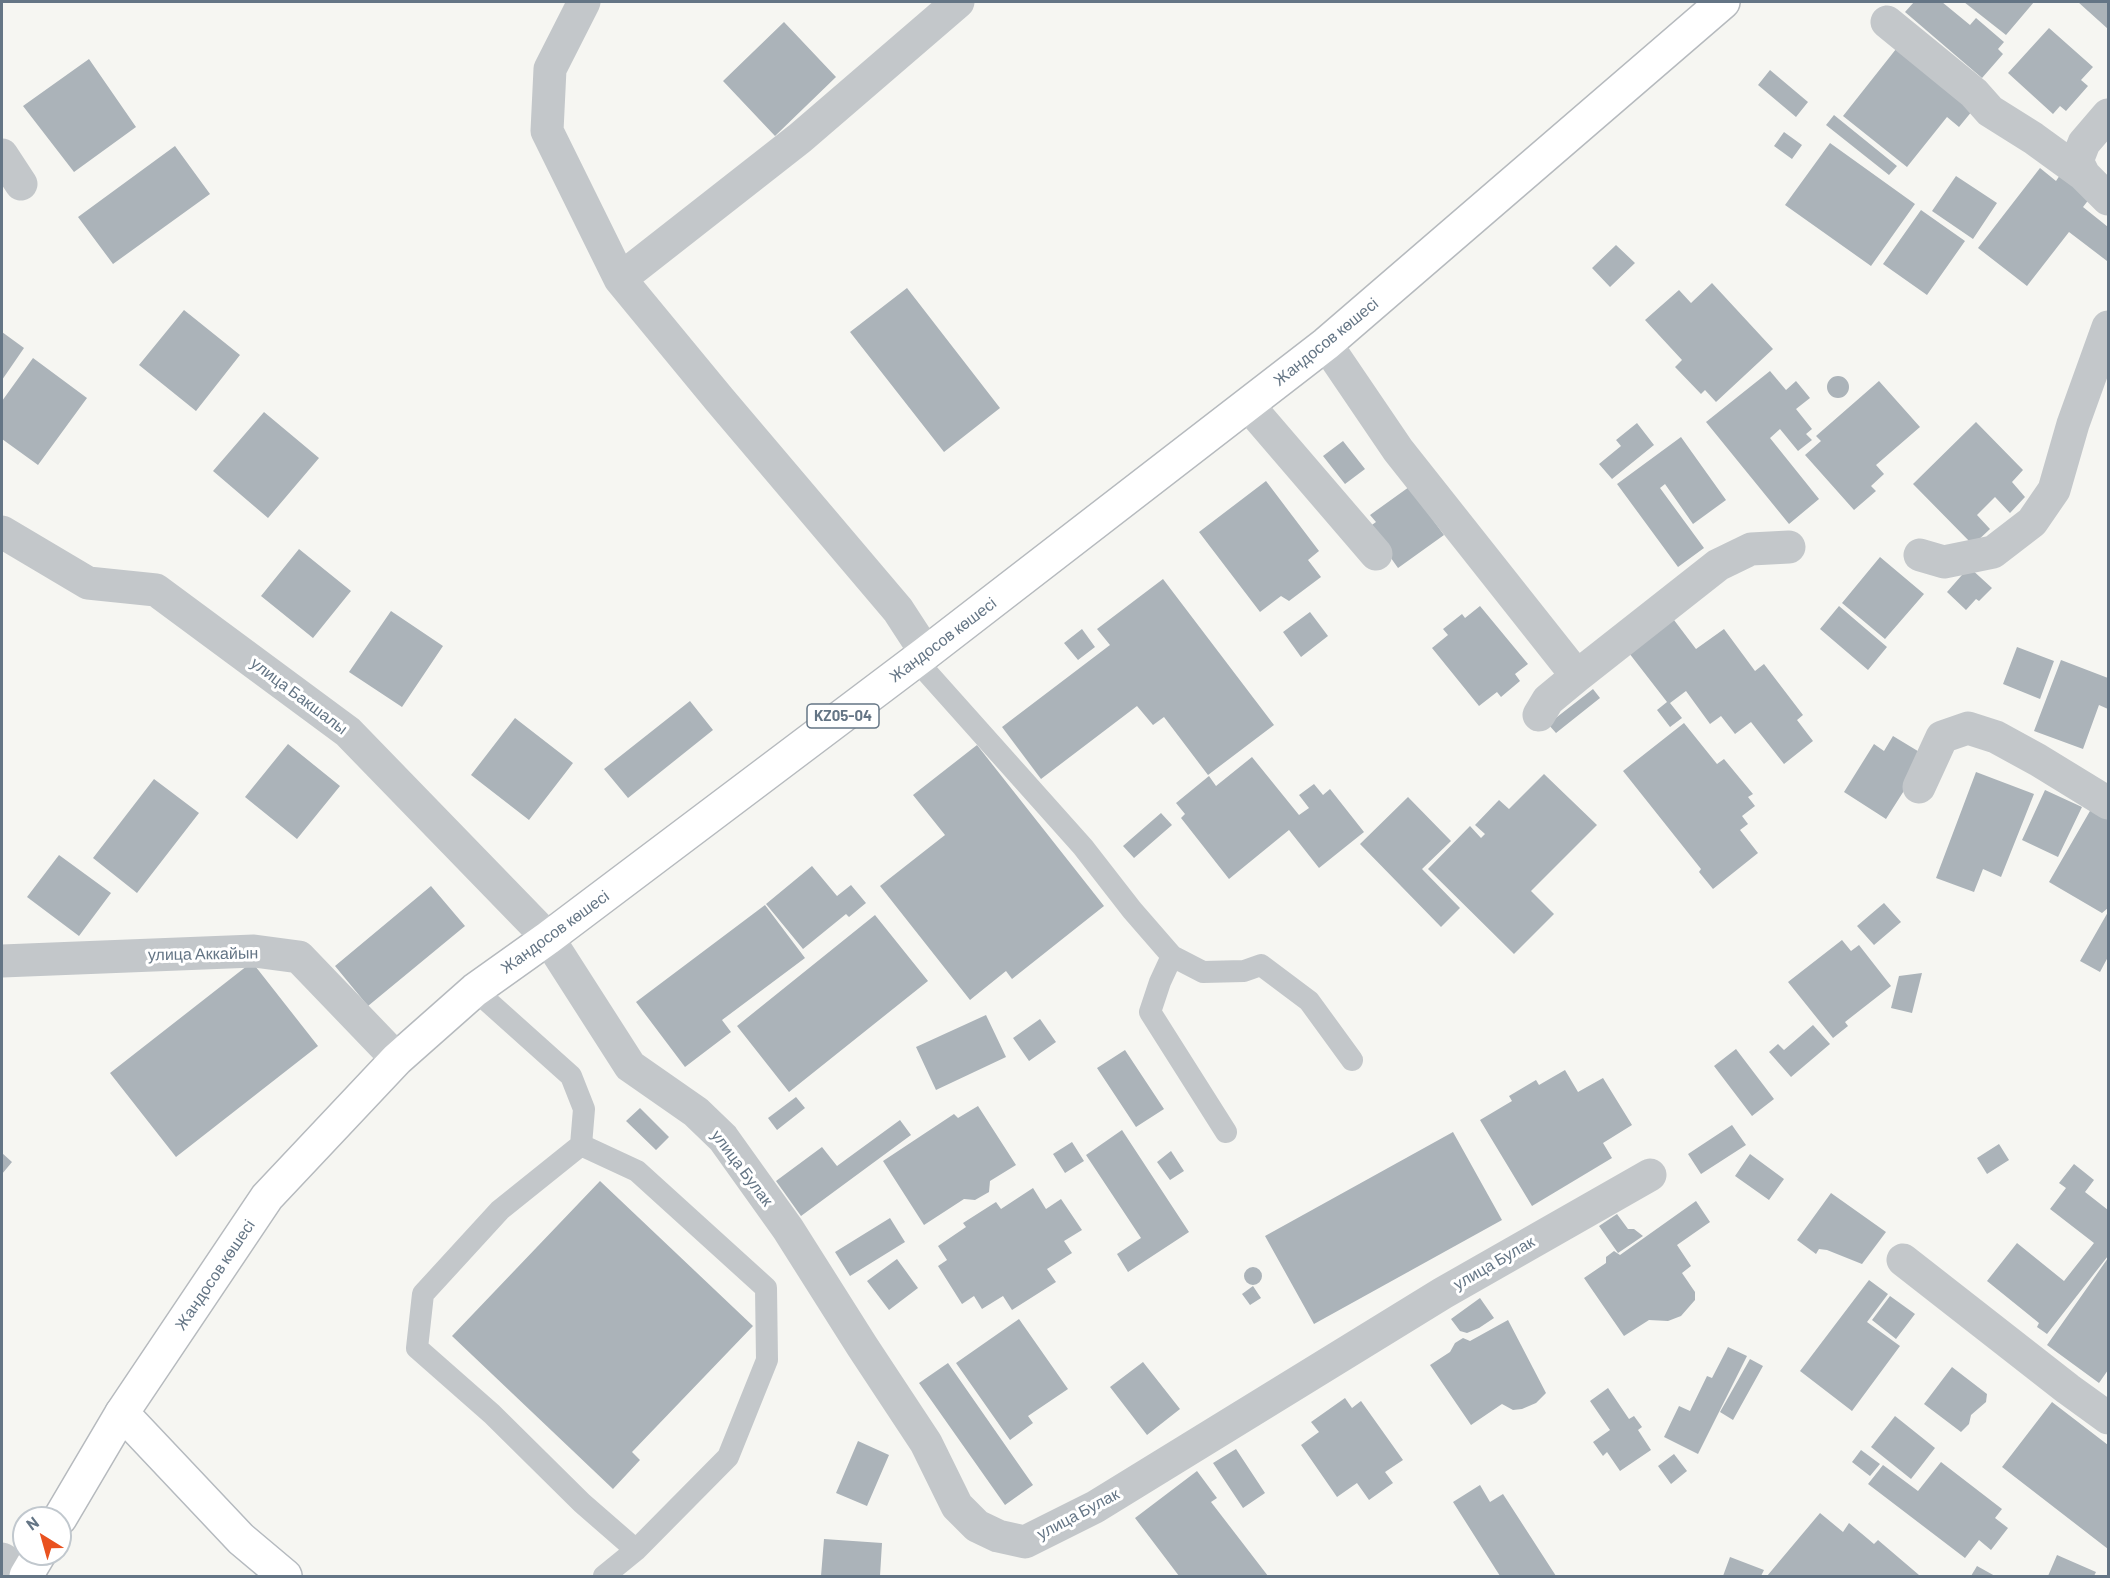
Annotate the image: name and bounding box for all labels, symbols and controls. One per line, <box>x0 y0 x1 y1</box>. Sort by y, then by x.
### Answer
street label: Жандосов көшесі <box>1270 294 1382 390</box>
street label: Жандосов көшесі <box>886 594 1000 686</box>
street label: улица Бакшалы <box>247 653 351 739</box>
road number: KZ05-04 <box>807 704 879 728</box>
street label: Жандосов көшесі <box>497 886 613 978</box>
street label: улица Аккайын <box>148 943 258 965</box>
street label: улица Булак <box>707 1126 777 1210</box>
street label: Жандосов көшесі <box>171 1216 259 1334</box>
street label: улица Булак <box>1450 1232 1538 1294</box>
street label: улица Булак <box>1034 1484 1122 1544</box>
north arrow <box>12 1506 72 1566</box>
text: N <box>22 1512 42 1534</box>

